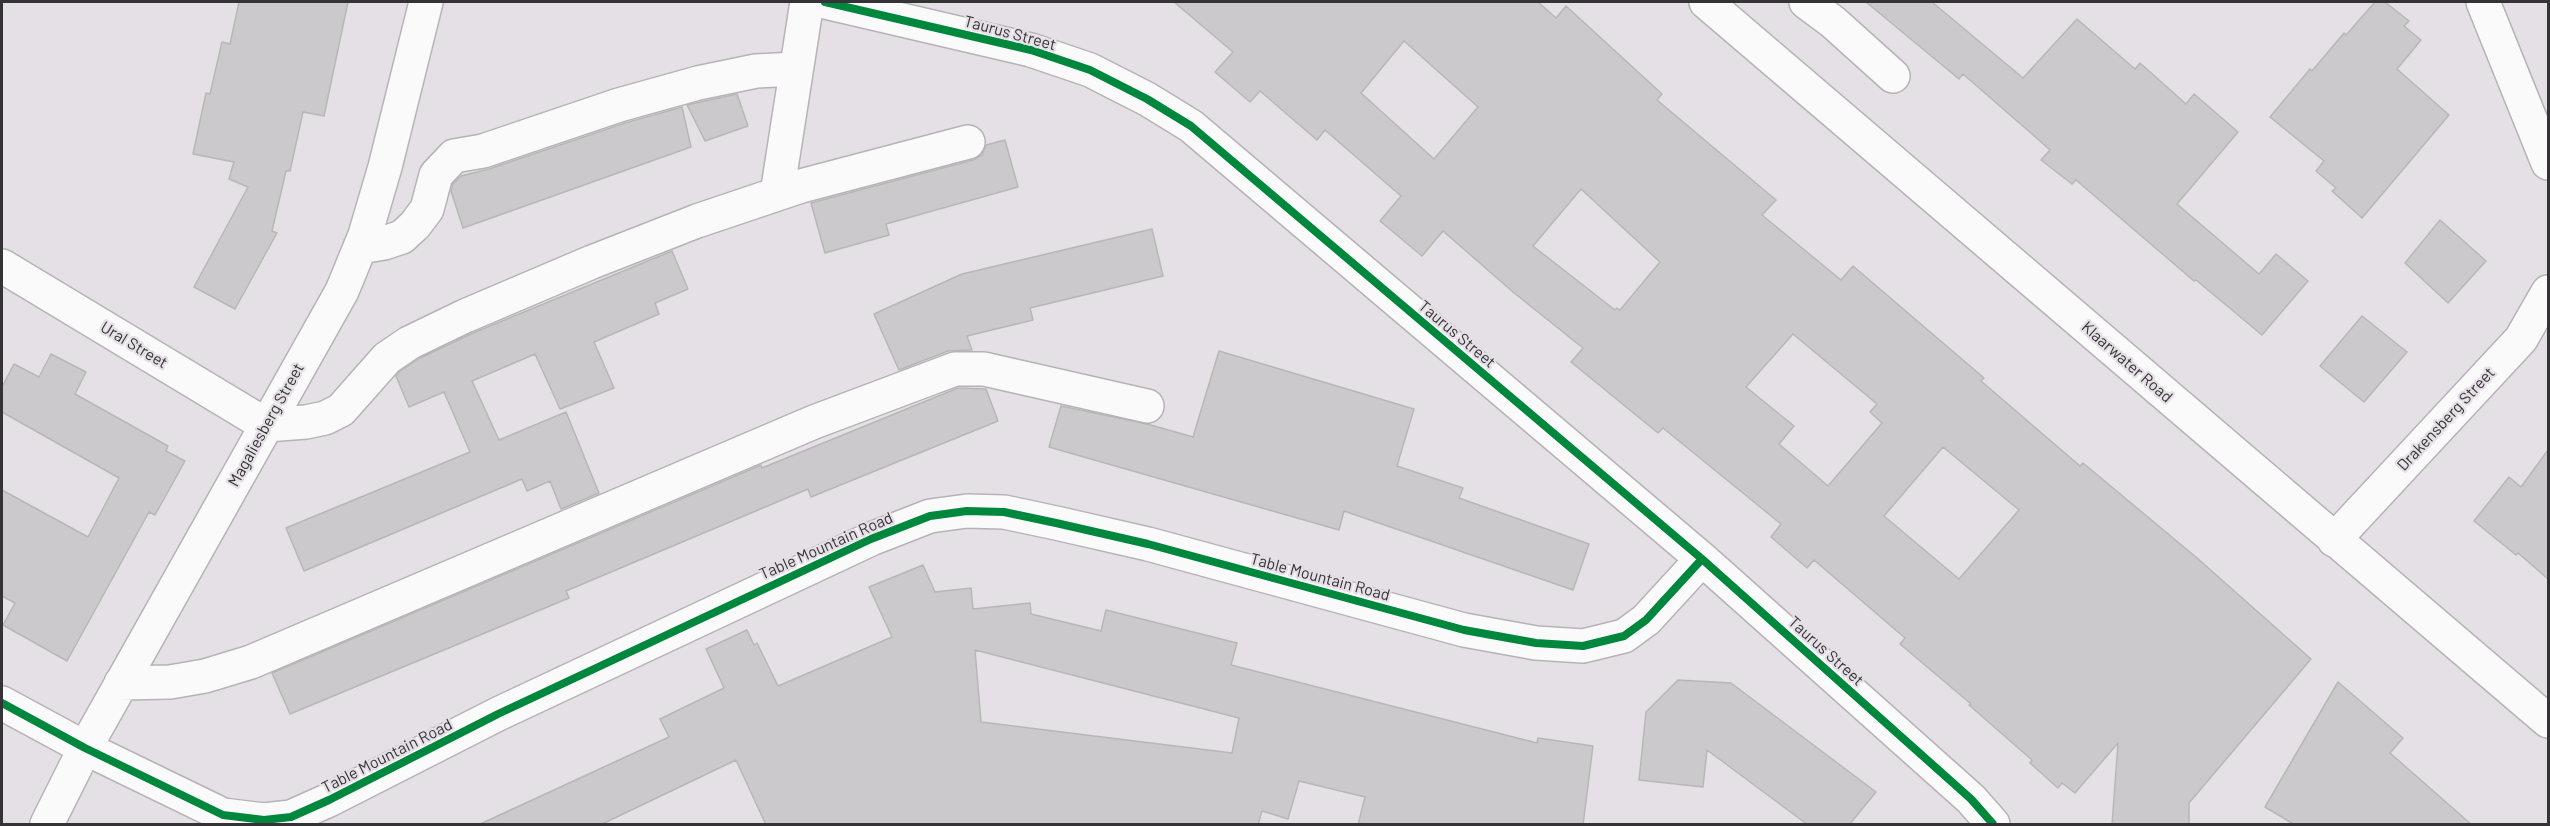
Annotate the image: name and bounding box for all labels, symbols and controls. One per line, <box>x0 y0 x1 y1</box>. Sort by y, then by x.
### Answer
street label: Taurus Street <box>962 11 1058 55</box>
street label: Taurus Street <box>1415 296 1499 372</box>
street label: Ural Street <box>97 317 171 373</box>
street label: Klaarwater Road <box>2078 317 2176 407</box>
street label: Magaliesberg Street <box>224 360 308 490</box>
street label: Drakensberg Street <box>2393 363 2499 475</box>
street label: Table Mountain Road <box>756 508 896 584</box>
street label: Table Mountain Road <box>1248 549 1392 605</box>
street label: Taurus Street <box>1784 612 1868 690</box>
street label: Table Mountain Road <box>319 715 455 797</box>

